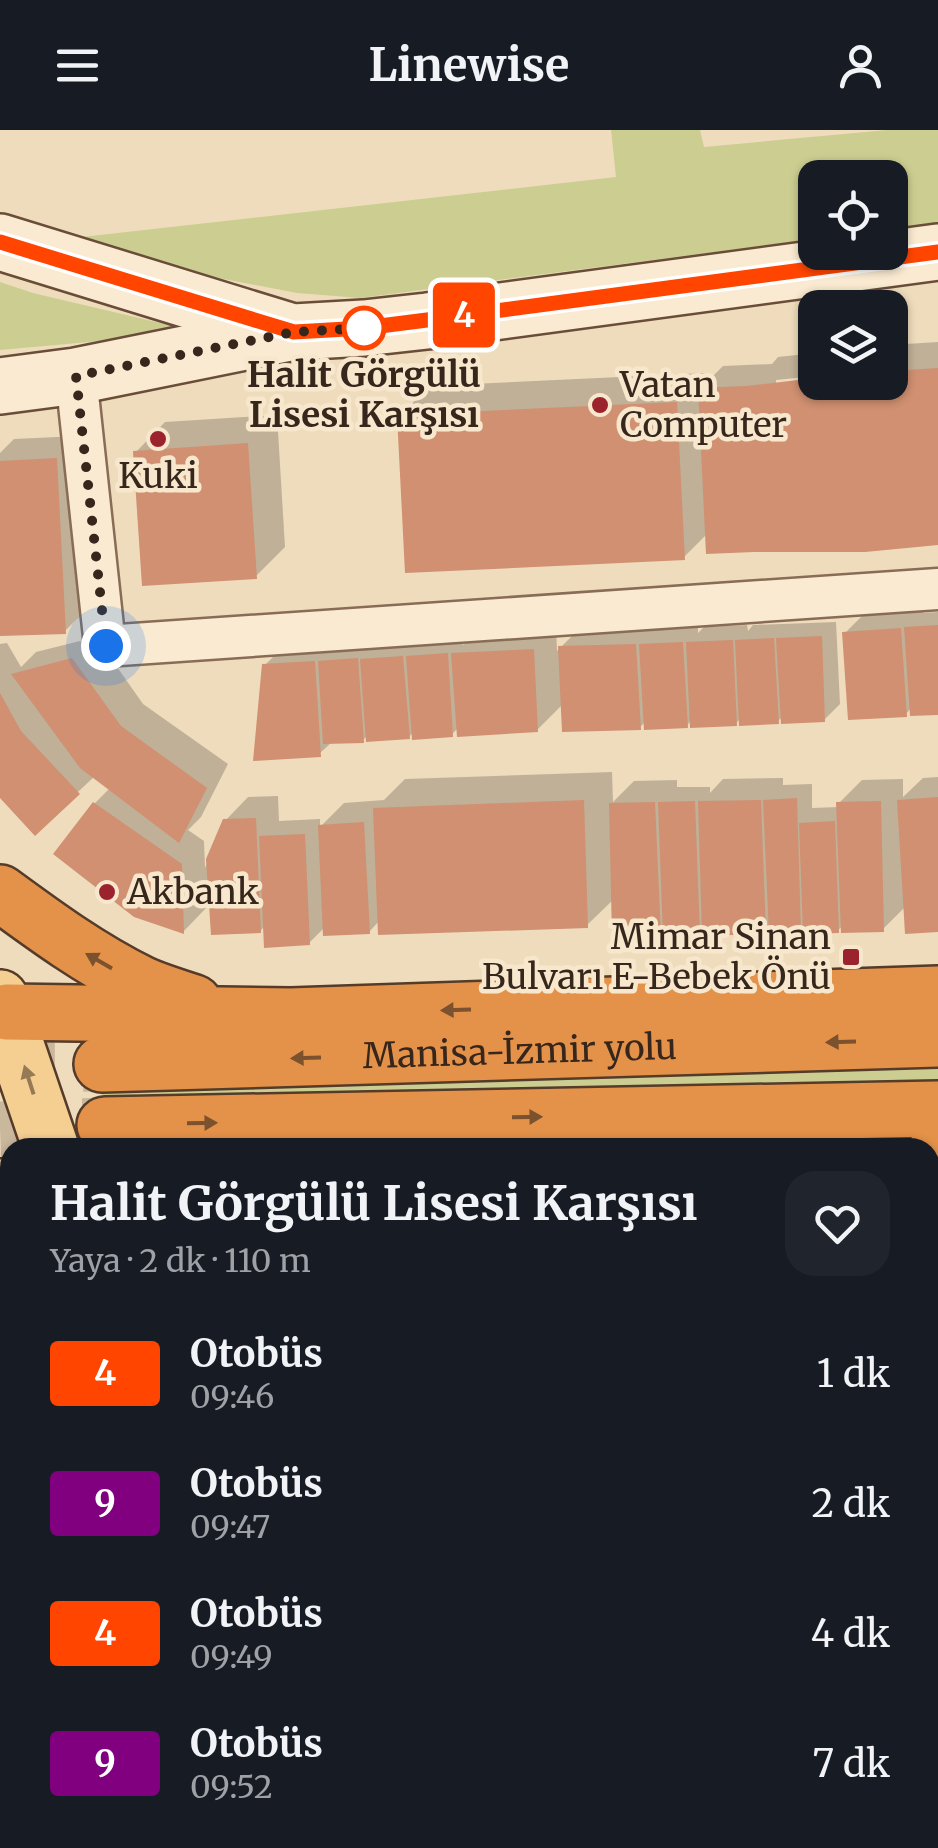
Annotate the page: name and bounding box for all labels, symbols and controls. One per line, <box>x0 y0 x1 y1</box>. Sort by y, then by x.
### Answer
text: Linewise <box>369 37 569 93</box>
icon: menu <box>50 38 105 93</box>
icon: person <box>833 38 888 93</box>
map controls <box>798 160 908 400</box>
button: locate <box>798 160 908 270</box>
line badge: 4 <box>432 282 496 348</box>
button: layers <box>798 290 908 400</box>
text: 4 <box>453 293 475 337</box>
marker: Halit Görgülü Lisesi Karşısı <box>343 307 385 349</box>
place label: Halit Görgülü Lisesi Karşısı <box>247 353 481 437</box>
place label: Vatan Computer <box>619 363 787 447</box>
marker: Vatan Computer <box>589 394 611 416</box>
marker: Kuki <box>147 428 169 450</box>
place label: Kuki <box>118 454 198 498</box>
your location <box>81 621 131 671</box>
place label: Akbank <box>126 870 259 914</box>
marker: Akbank <box>96 881 118 903</box>
place label: Mimar Sinan Bulvarı E-Bebek Önü <box>482 915 831 999</box>
marker: Mimar Sinan Bulvarı E-Bebek Önü <box>840 946 862 968</box>
one-way arrow <box>85 952 113 970</box>
one-way arrow <box>439 1002 471 1018</box>
street label: Manisa-İzmir yolu <box>362 1025 678 1078</box>
one-way arrow <box>824 1035 856 1051</box>
one-way arrow <box>289 1051 321 1067</box>
one-way arrow <box>21 1064 36 1094</box>
one-way arrow <box>512 1109 544 1125</box>
one-way arrow <box>187 1115 219 1131</box>
button: heart <box>785 1171 890 1276</box>
text: Halit Görgülü Lisesi Karşısı <box>50 1173 698 1233</box>
text: Yaya · 2 dk · 110 m <box>50 1241 311 1281</box>
text: Otobüs <box>190 1330 323 1377</box>
text: 1 dk <box>817 1350 890 1397</box>
text: 4 <box>94 1351 116 1395</box>
text: 09:46 <box>190 1377 274 1417</box>
text: Otobüs <box>190 1460 323 1507</box>
text: 2 dk <box>811 1480 890 1527</box>
text: 9 <box>94 1481 116 1525</box>
text: 09:47 <box>190 1507 270 1547</box>
text: Otobüs <box>190 1590 323 1637</box>
text: 4 dk <box>811 1610 890 1657</box>
text: 4 <box>94 1611 116 1655</box>
text: 09:49 <box>190 1637 273 1677</box>
text: Otobüs <box>190 1720 323 1767</box>
text: 7 dk <box>812 1740 890 1787</box>
text: 9 <box>94 1741 116 1785</box>
text: 09:52 <box>190 1767 273 1807</box>

